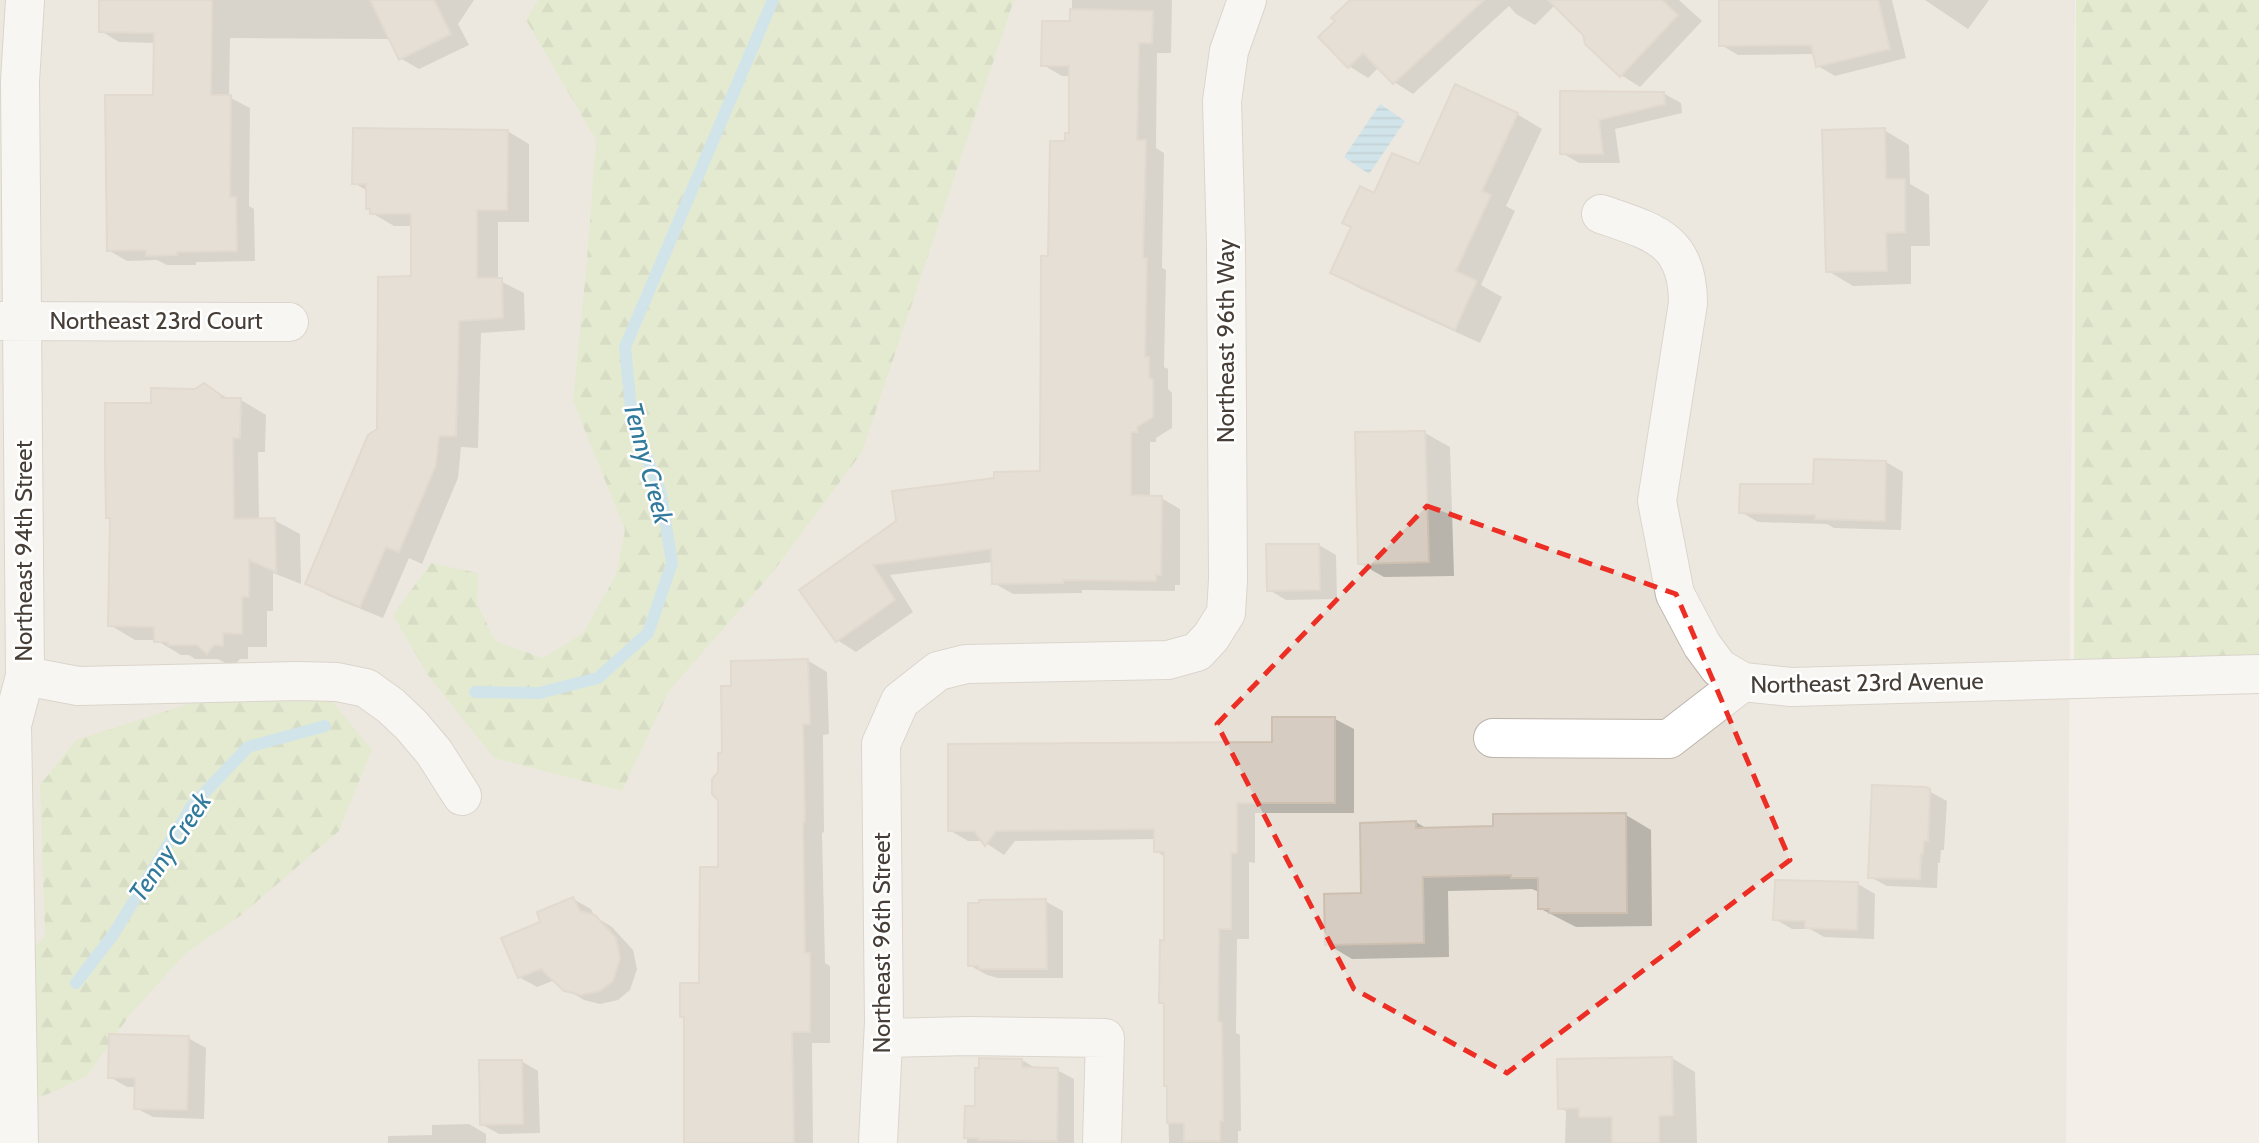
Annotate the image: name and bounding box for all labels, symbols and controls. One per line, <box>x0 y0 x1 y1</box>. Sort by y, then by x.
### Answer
street label: Northeast 96th Way <box>1211 239 1240 443</box>
street label: Northeast 23rd Court <box>49 306 263 335</box>
water label: Tenny Creek <box>616 399 680 528</box>
street label: Northeast 94th Street <box>9 440 38 662</box>
street label: Northeast 23rd Avenue <box>1750 666 1984 699</box>
water label: Tenny Creek <box>122 786 219 908</box>
street label: Northeast 96th Street <box>867 832 896 1054</box>

